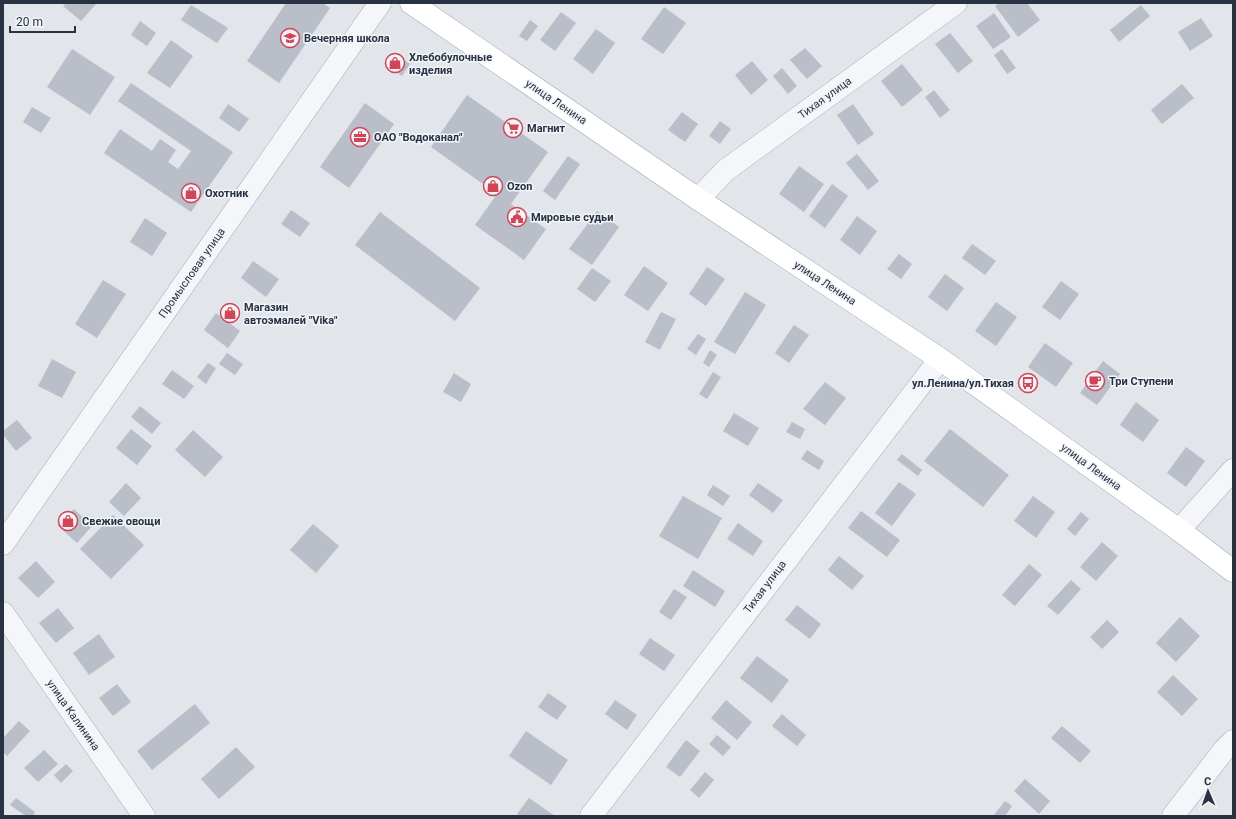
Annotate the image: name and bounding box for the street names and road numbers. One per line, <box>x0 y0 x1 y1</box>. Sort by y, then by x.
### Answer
street label: Тихая улица <box>796 74 854 122</box>
street label: улица Ленина <box>523 77 589 127</box>
street label: Промысловая улица <box>156 226 228 320</box>
street label: улица Ленина <box>791 258 859 308</box>
street label: улица Ленина <box>1058 441 1124 493</box>
street label: Тихая улица <box>741 558 789 616</box>
street label: улица Калинина <box>44 677 102 753</box>

